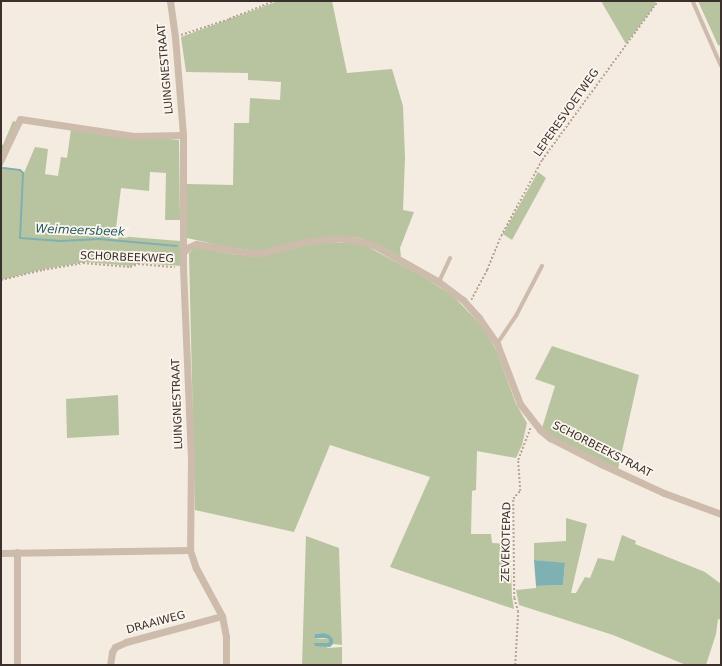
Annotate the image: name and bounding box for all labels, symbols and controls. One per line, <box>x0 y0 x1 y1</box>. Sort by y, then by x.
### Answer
street label: LUINGNESTRAAT <box>155 23 177 115</box>
street label: LEPERESVOETWEG <box>532 67 602 159</box>
water label: Weimeersbeek <box>35 222 125 240</box>
street label: SCHORBEEKWEG <box>80 250 174 266</box>
street label: LUINGNESTRAAT <box>170 358 186 450</box>
street label: SCHORBEEKSTRAAT <box>550 419 654 481</box>
street label: ZEVEKOTEPAD <box>500 502 514 582</box>
street label: DRAAIWEG <box>125 609 187 637</box>

